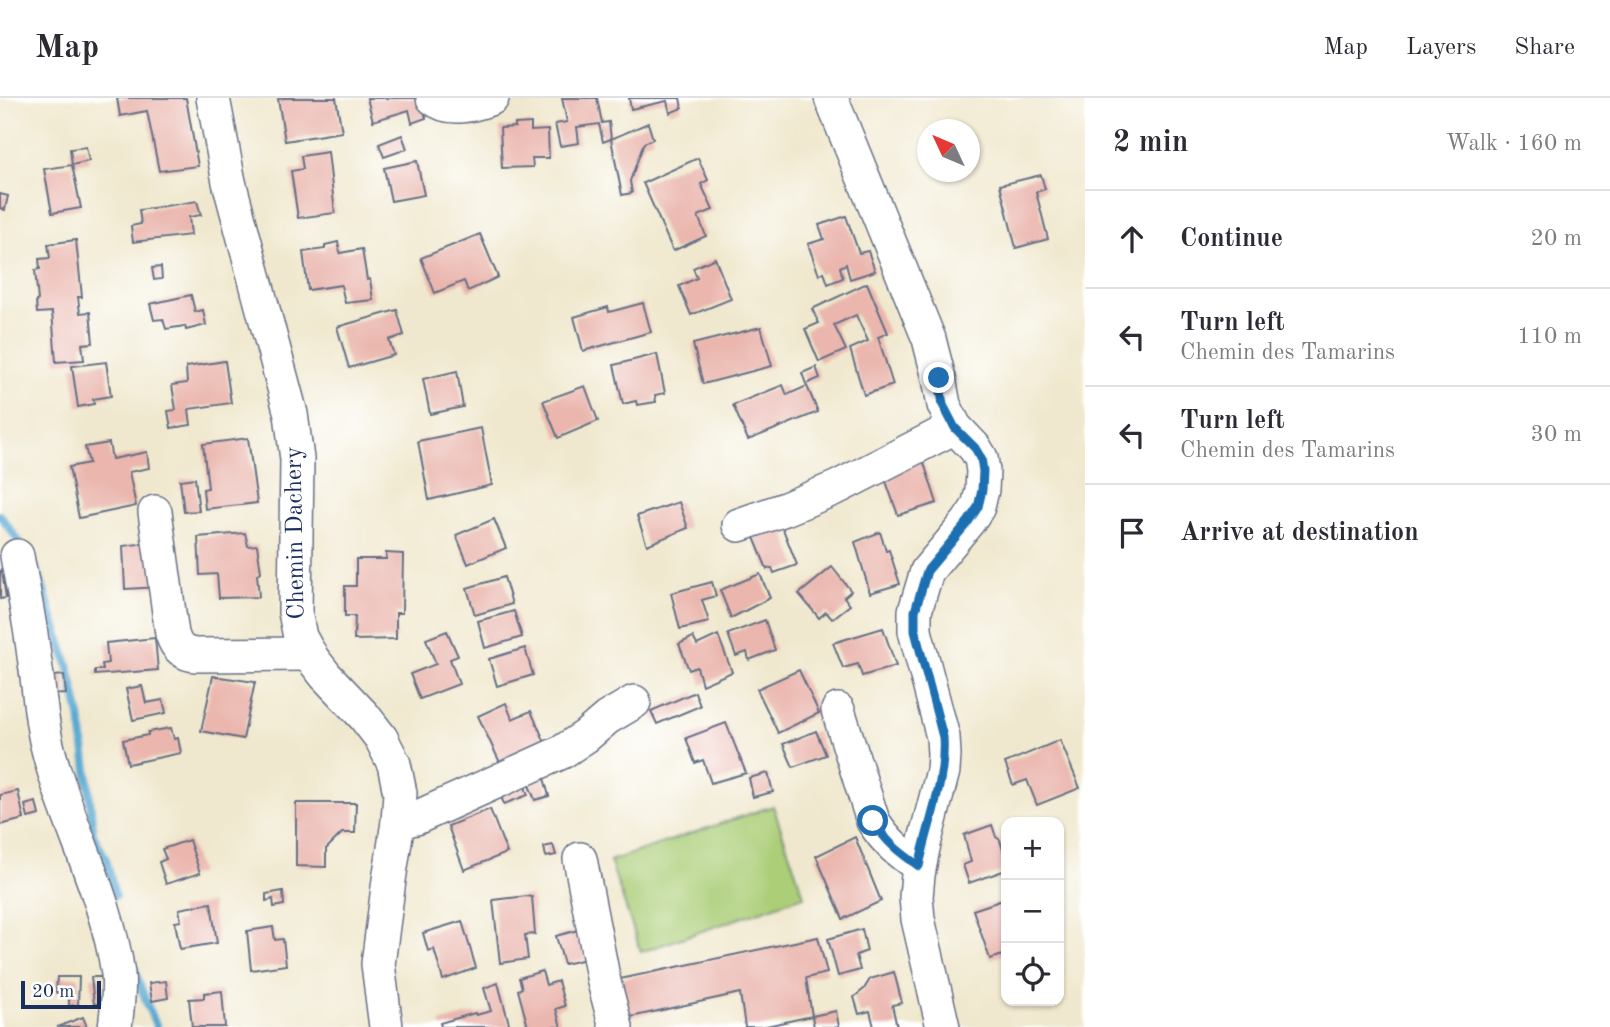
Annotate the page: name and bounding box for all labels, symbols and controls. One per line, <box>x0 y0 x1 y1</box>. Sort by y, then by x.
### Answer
text: Map <box>35 32 99 65</box>
text: Map <box>1324 36 1368 60</box>
text: Layers <box>1406 36 1476 60</box>
text: Share <box>1514 36 1575 60</box>
north arrow <box>917 119 980 182</box>
text: 2 min <box>1113 128 1188 158</box>
text: Walk · 160 m <box>1446 132 1582 155</box>
icon: ahead <box>1113 220 1151 258</box>
text: Continue <box>1180 226 1283 252</box>
text: 20 m <box>1531 227 1582 250</box>
text: Turn left <box>1180 310 1285 336</box>
icon: left <box>1113 318 1151 356</box>
text: 110 m <box>1517 325 1582 348</box>
text: Chemin des Tamarins <box>1180 341 1395 364</box>
route end <box>923 362 954 393</box>
text: Turn left <box>1180 408 1285 434</box>
icon: left <box>1113 416 1151 454</box>
text: 30 m <box>1531 423 1582 446</box>
text: Chemin des Tamarins <box>1180 439 1395 462</box>
street label: Chemin Dachery <box>282 446 310 620</box>
icon: arrive <box>1113 514 1151 552</box>
text: Arrive at destination <box>1180 520 1419 546</box>
route start <box>857 805 888 836</box>
map controls <box>1001 817 1064 1006</box>
button: + <box>1001 817 1064 880</box>
button: − <box>1001 880 1064 943</box>
button: locate <box>1001 943 1064 1006</box>
scale bar <box>21 978 102 1010</box>
text: 20 m <box>32 983 74 1002</box>

